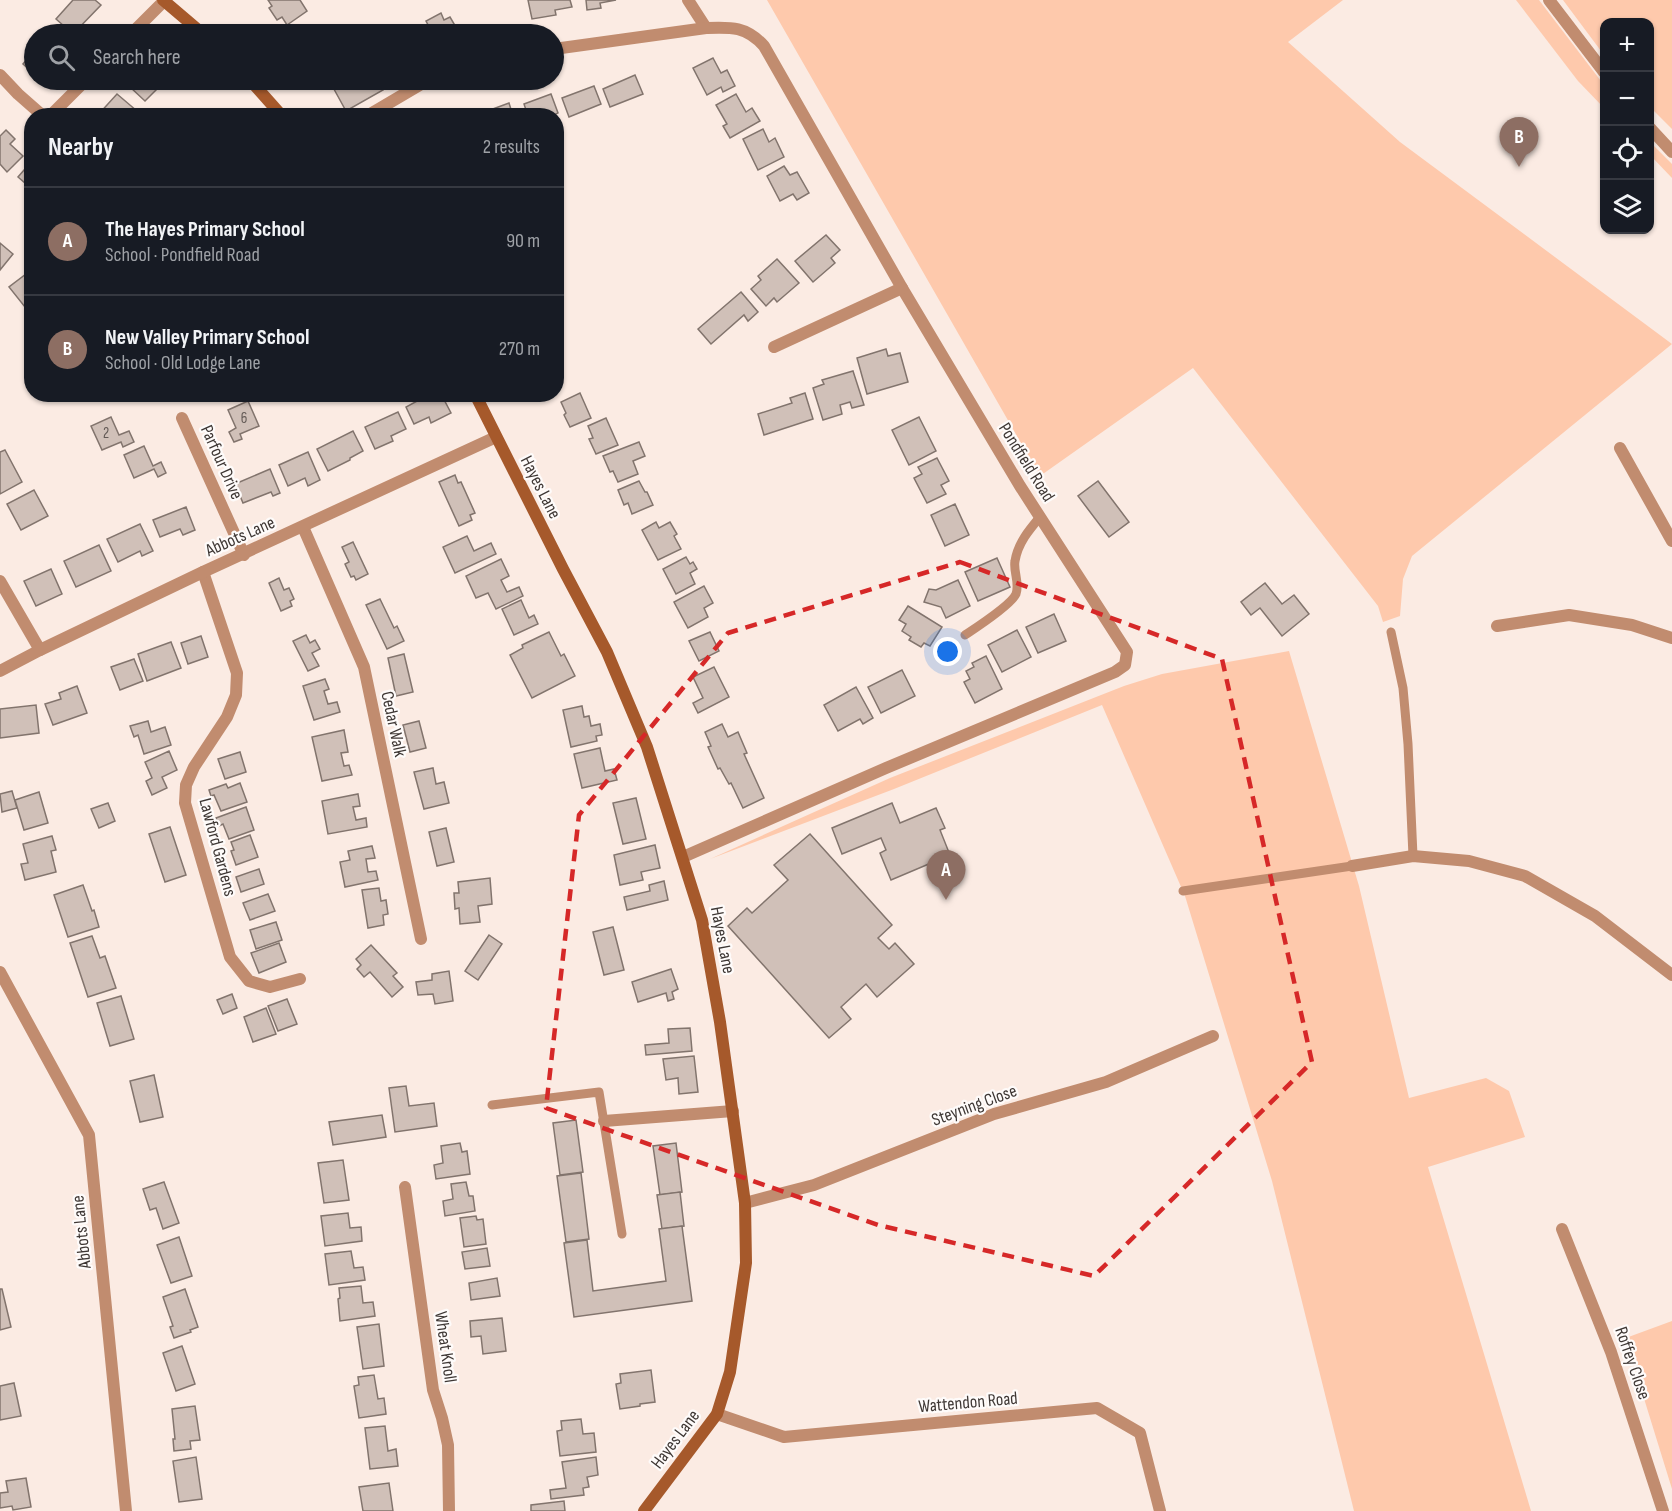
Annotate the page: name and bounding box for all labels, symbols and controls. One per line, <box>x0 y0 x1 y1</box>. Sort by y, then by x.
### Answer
map controls <box>1600 18 1654 234</box>
button: + <box>1600 18 1654 72</box>
search box <box>24 24 564 90</box>
icon: search <box>45 41 78 74</box>
text: Search here <box>93 44 180 71</box>
button: − <box>1600 72 1654 126</box>
pin: B <box>1500 118 1538 167</box>
button: locate <box>1600 126 1654 180</box>
text: Nearby <box>48 132 114 163</box>
text: 2 results <box>483 135 540 159</box>
button: layers <box>1600 180 1654 234</box>
text: The Hayes Primary School <box>105 216 305 243</box>
text: A <box>63 229 72 253</box>
text: 90 m <box>506 229 540 253</box>
text: School · Pondfield Road <box>105 243 260 267</box>
text: New Valley Primary School <box>105 324 309 351</box>
text: B <box>63 337 72 361</box>
text: 270 m <box>499 337 540 361</box>
text: School · Old Lodge Lane <box>105 351 261 375</box>
house number: 6 <box>241 409 247 428</box>
street label: Pondfield Road <box>994 419 1059 506</box>
street label: Parfour Drive <box>196 422 247 503</box>
house number: 2 <box>103 424 109 443</box>
street label: Hayes Lane <box>516 452 565 522</box>
street label: Abbots Lane <box>201 512 278 561</box>
your location <box>933 637 962 666</box>
street label: Cedar Walk <box>376 689 411 759</box>
street label: Lawford Gardens <box>194 796 241 898</box>
pin: A <box>926 850 966 900</box>
street label: Hayes Lane <box>706 905 739 975</box>
street label: Steyning Close <box>929 1080 1020 1131</box>
street label: Abbots Lane <box>67 1194 96 1271</box>
street label: Wheat Knoll <box>430 1310 461 1384</box>
street label: Roffey Close <box>1610 1324 1655 1402</box>
street label: Wattendon Road <box>918 1388 1018 1417</box>
street label: Hayes Lane <box>647 1406 704 1473</box>

